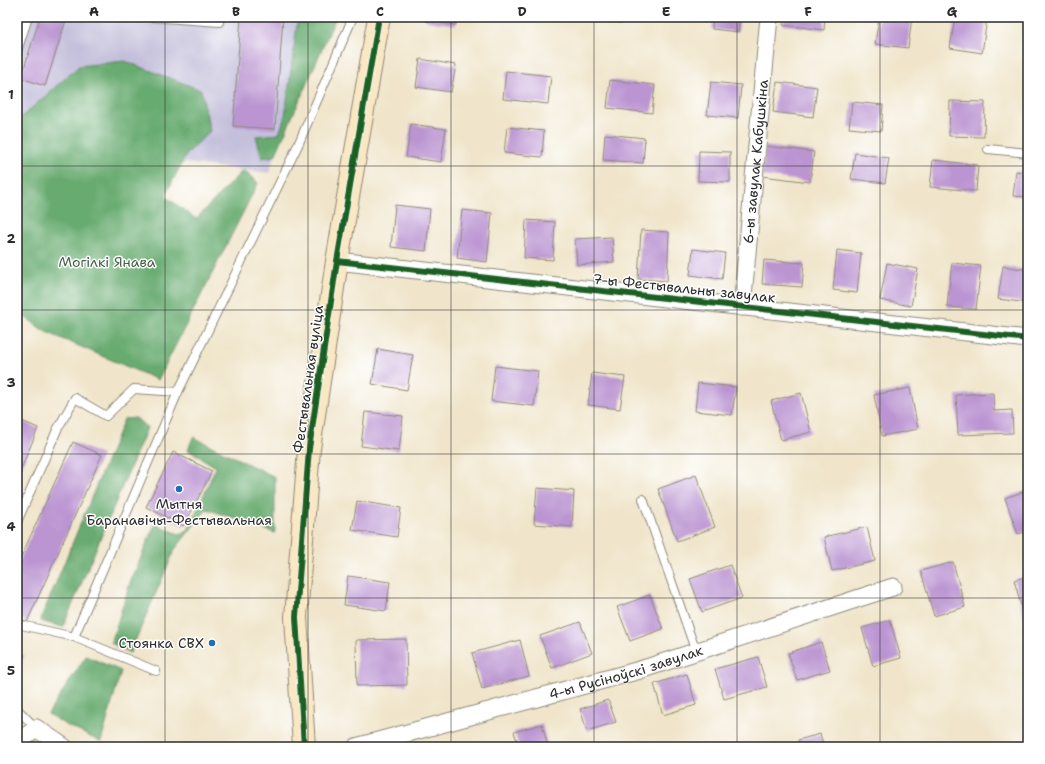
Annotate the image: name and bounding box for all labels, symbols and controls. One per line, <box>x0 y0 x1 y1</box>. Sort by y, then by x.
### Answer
text: A <box>89 3 99 20</box>
text: B <box>232 3 240 20</box>
text: C <box>376 3 384 20</box>
text: D <box>517 3 527 20</box>
text: E <box>662 3 671 20</box>
text: F <box>804 3 812 20</box>
text: G <box>947 3 958 20</box>
street label: 6-ы завулак Кабушкіна <box>739 79 772 244</box>
text: 1 <box>8 86 14 103</box>
text: 2 <box>6 230 16 247</box>
park label: Могілкі Янава <box>58 253 156 271</box>
street label: 7-ы Фестывальны завулак <box>592 269 777 307</box>
street label: Фестывальная вуліца <box>289 304 327 454</box>
text: 3 <box>6 374 16 391</box>
marker: Мытня Баранавічы-Фестывальная <box>174 484 184 494</box>
place label: Мытня Баранавічы-Фестывальная <box>86 495 272 529</box>
text: 4 <box>6 518 16 535</box>
place label: Стоянка СВХ <box>118 634 204 652</box>
marker: Стоянка СВХ <box>207 638 217 648</box>
street label: 4-ы Русіноўскі завулак <box>547 641 706 703</box>
text: 5 <box>7 662 15 679</box>

